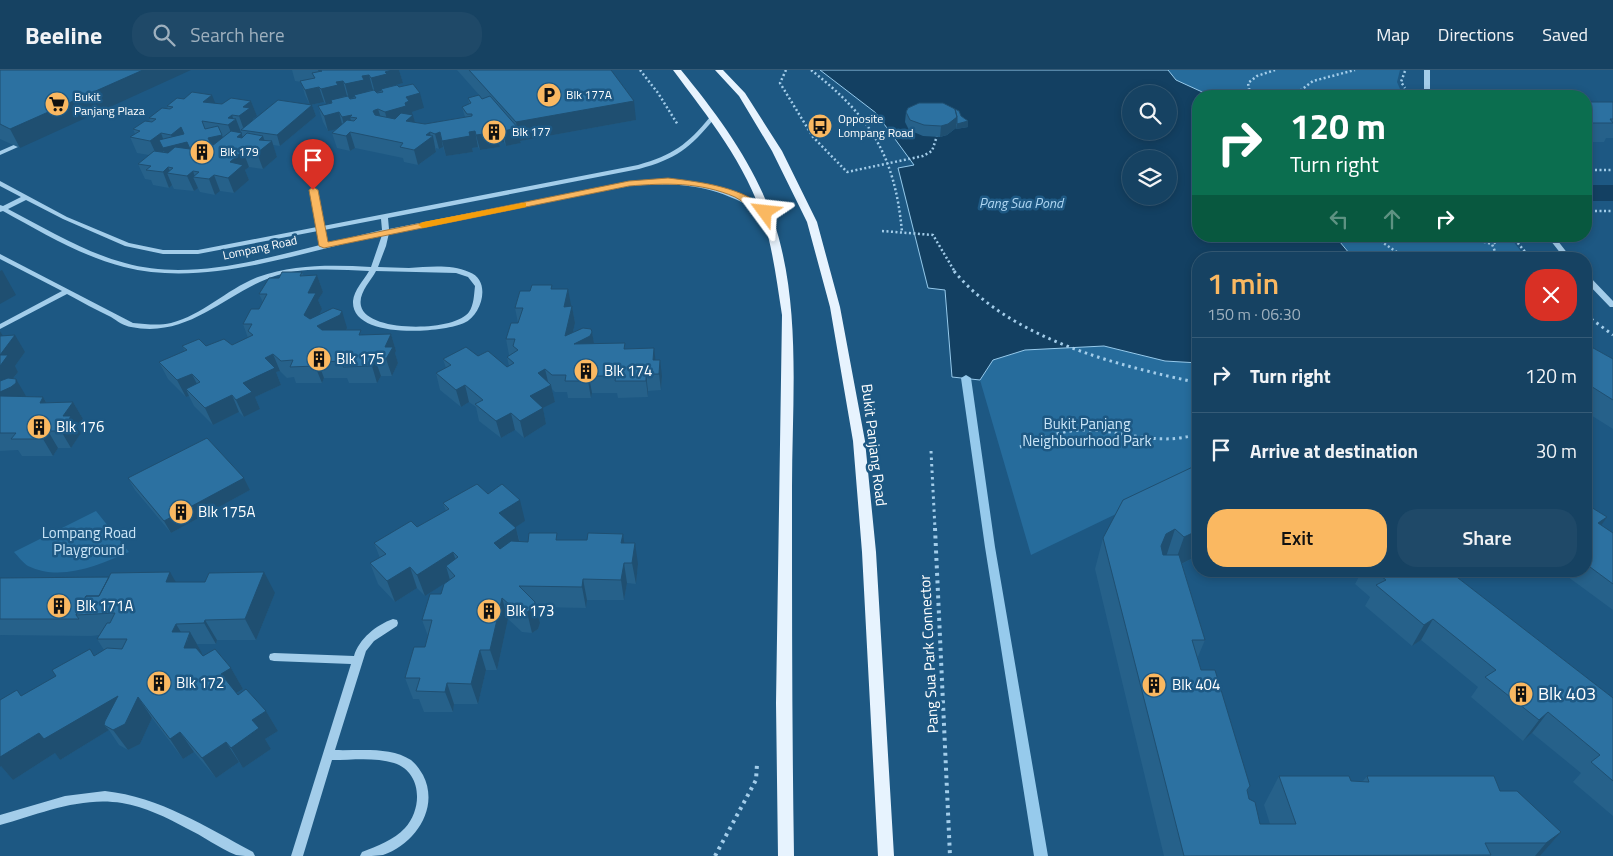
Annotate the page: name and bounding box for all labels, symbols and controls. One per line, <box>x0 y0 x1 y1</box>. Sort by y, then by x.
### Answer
search box <box>132 12 482 57</box>
text: Beeline <box>25 17 102 53</box>
text: Search here <box>190 20 285 49</box>
icon: search <box>150 21 178 49</box>
text: Map <box>1376 21 1410 48</box>
text: Directions <box>1438 21 1514 48</box>
text: Saved <box>1542 21 1588 48</box>
parking icon: Blk 177A <box>536 82 562 108</box>
place label: Blk 177A <box>566 85 612 104</box>
map controls <box>1122 85 1177 205</box>
button: search <box>1122 85 1177 140</box>
place label: Bukit Panjang Plaza <box>74 87 145 120</box>
supermarket icon: Bukit Panjang Plaza <box>44 91 70 117</box>
text: 120 m <box>1290 99 1386 153</box>
place label: Opposite Lompang Road <box>838 109 914 142</box>
icon: right <box>1207 110 1272 175</box>
bus stop icon: Opposite Lompang Road <box>807 113 833 139</box>
building icon: Blk 177 <box>481 119 507 145</box>
place label: Blk 177 <box>512 122 551 141</box>
building icon: Blk 179 <box>189 139 215 165</box>
pin <box>292 139 334 190</box>
place label: Blk 179 <box>220 142 259 161</box>
icon: arrive <box>299 146 327 174</box>
text: Turn right <box>1290 147 1379 181</box>
button: layers <box>1122 150 1177 205</box>
position arrow <box>738 185 790 237</box>
water label: Pang Sua Pond <box>979 192 1065 213</box>
icon: left <box>1325 205 1353 233</box>
icon: ahead <box>1378 205 1406 233</box>
icon: right <box>1431 205 1459 233</box>
street label: Lompang Road <box>221 230 299 265</box>
text: 1 min <box>1207 260 1279 306</box>
button: close <box>1525 269 1577 321</box>
text: 150 m · 06:30 <box>1207 302 1301 326</box>
building icon: Blk 175 <box>306 346 332 372</box>
place label: Blk 175 <box>336 347 384 370</box>
building icon: Blk 174 <box>573 358 599 384</box>
place label: Blk 174 <box>604 359 652 382</box>
icon: right <box>1207 361 1235 389</box>
text: Turn right <box>1250 361 1331 390</box>
text: 120 m <box>1525 361 1577 390</box>
street label: Bukit Panjang Road <box>856 383 893 507</box>
park label: Bukit Panjang Neighbourhood Park <box>1022 412 1152 452</box>
building icon: Blk 176 <box>26 414 52 440</box>
place label: Blk 176 <box>56 415 104 438</box>
icon: arrive <box>1207 436 1235 464</box>
text: Arrive at destination <box>1250 436 1418 465</box>
text: 30 m <box>1536 436 1577 465</box>
building icon: Blk 175A <box>168 499 194 525</box>
place label: Blk 175A <box>198 500 255 523</box>
button: Exit <box>1207 509 1387 567</box>
button: Share <box>1397 509 1577 567</box>
park label: Lompang Road Playground <box>42 521 136 561</box>
street label: Pang Sua Park Connector <box>913 574 944 734</box>
building icon: Blk 171A <box>46 593 72 619</box>
place label: Blk 171A <box>76 594 133 617</box>
building icon: Blk 173 <box>476 598 502 624</box>
place label: Blk 173 <box>506 599 554 622</box>
building icon: Blk 172 <box>146 670 172 696</box>
place label: Blk 172 <box>176 671 224 694</box>
building icon: Blk 404 <box>1141 672 1167 698</box>
place label: Blk 404 <box>1172 673 1220 696</box>
place label: Blk 403 <box>1538 680 1596 707</box>
building icon: Blk 403 <box>1508 681 1534 707</box>

